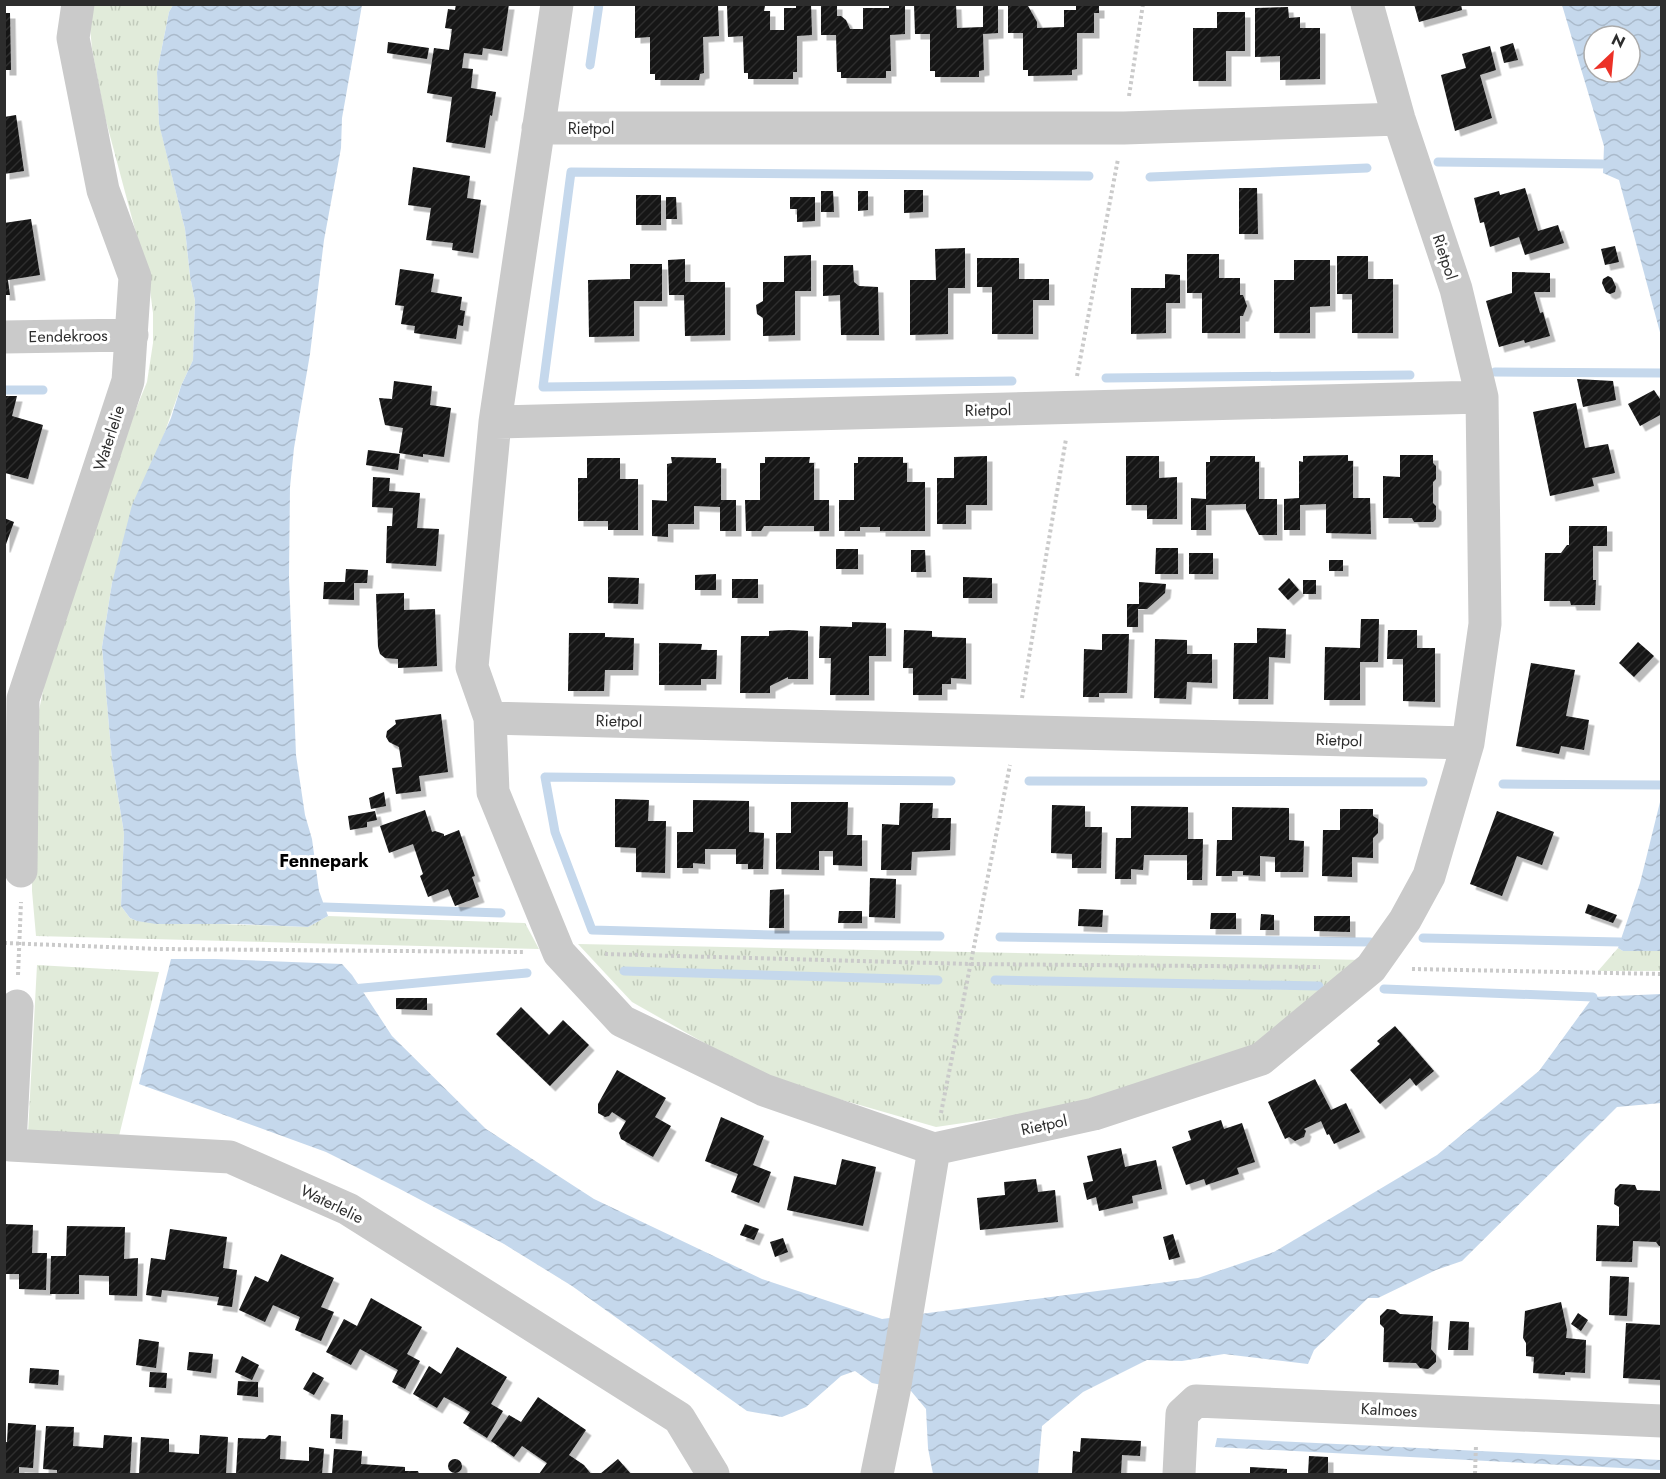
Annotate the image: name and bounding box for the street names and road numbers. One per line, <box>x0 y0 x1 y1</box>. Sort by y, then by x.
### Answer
street label: Rietpol <box>568 117 614 140</box>
street label: Rietpol <box>1427 231 1463 283</box>
street label: Eendekroos <box>28 324 108 348</box>
street label: Rietpol <box>964 398 1012 422</box>
street label: Waterlelie <box>88 402 130 474</box>
street label: Rietpol <box>595 709 643 733</box>
street label: Rietpol <box>1315 728 1363 752</box>
street label: Rietpol <box>1019 1109 1069 1141</box>
street label: Waterlelie <box>297 1179 367 1229</box>
street label: Kalmoes <box>1360 1397 1418 1423</box>

